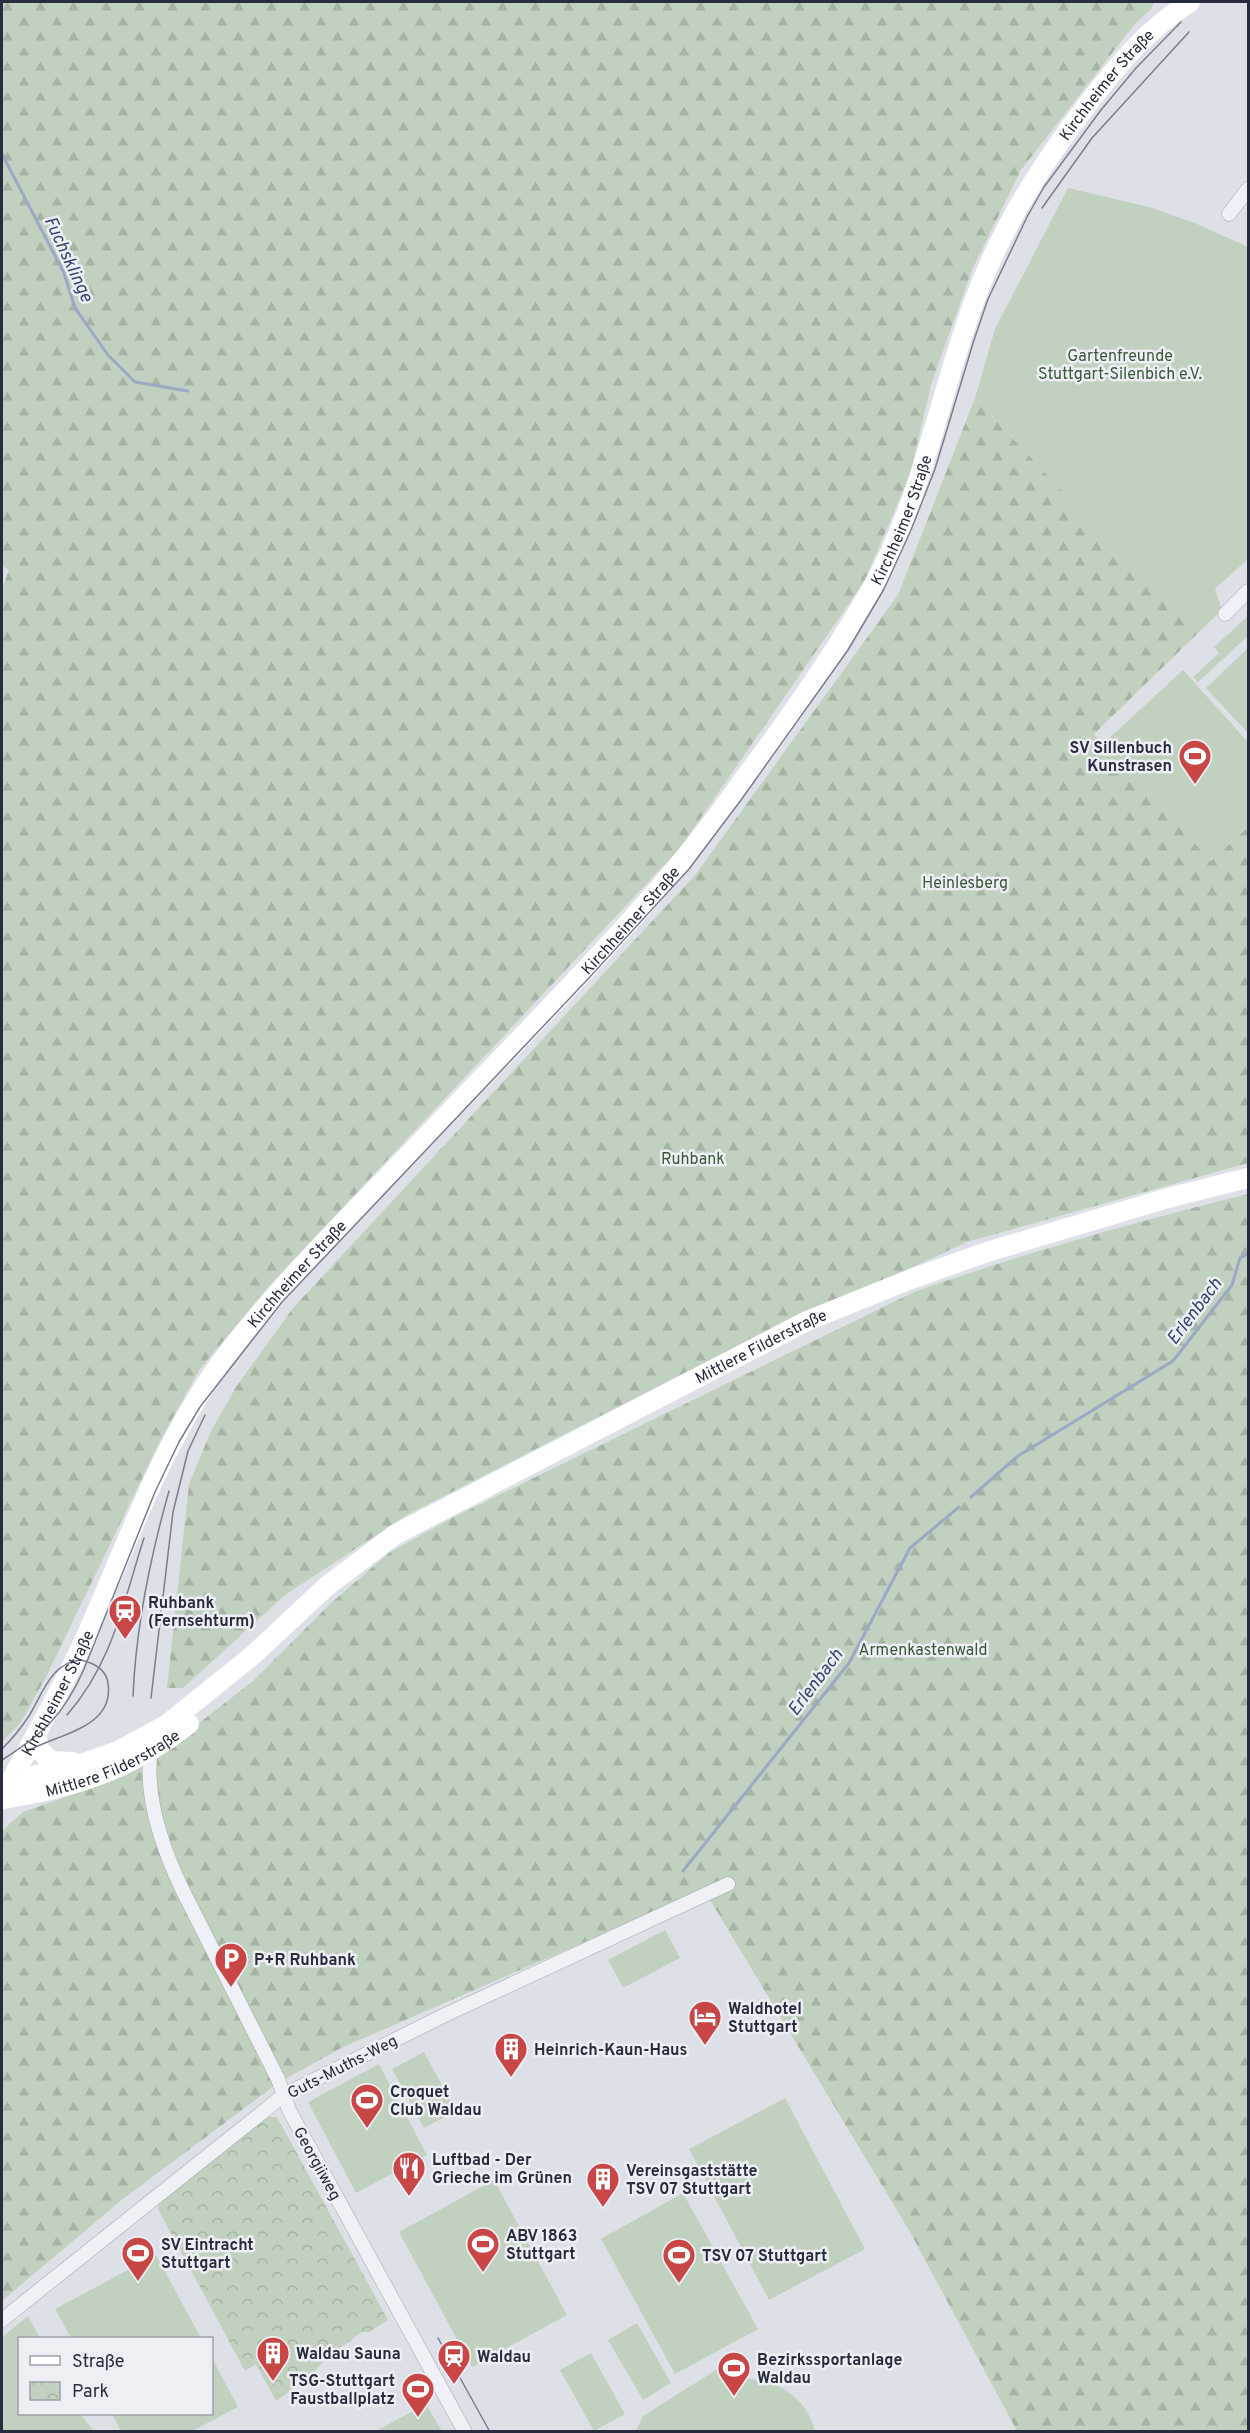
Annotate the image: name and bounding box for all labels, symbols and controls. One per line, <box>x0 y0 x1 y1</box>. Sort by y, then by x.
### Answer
street label: Kirchheimer Straße <box>1056 26 1159 145</box>
water label: Fuchsklinge <box>38 213 98 307</box>
park label: Gartenfreunde Stuttgart-Silenbich e.V. <box>1038 347 1202 385</box>
street label: Kirchheimer Straße <box>867 453 938 589</box>
sports icon: SV Sillenbuch Kunstrasen <box>1177 738 1213 785</box>
place label: SV Sillenbuch Kunstrasen <box>1070 739 1172 777</box>
street label: Kirchheimer Straße <box>578 863 685 980</box>
park label: Heinlesberg <box>922 874 1008 894</box>
park label: Ruhbank <box>661 1150 725 1170</box>
street label: Kirchheimer Straße <box>244 1217 352 1333</box>
water label: Erlenbach <box>1162 1274 1228 1350</box>
street label: Mittlere Filderstraße <box>692 1306 830 1389</box>
station icon: Ruhbank (Fernsehturm) <box>107 1593 143 1640</box>
place label: Ruhbank (Fernsehturm) <box>148 1594 255 1632</box>
street label: Kirchheimer Straße <box>18 1628 99 1760</box>
park label: Armenkastenwald <box>859 1641 987 1661</box>
water label: Erlenbach <box>783 1645 849 1721</box>
street label: Mittlere Filderstraße <box>44 1726 184 1803</box>
parking icon: P+R Ruhbank <box>213 1941 249 1988</box>
place label: P+R Ruhbank <box>254 1951 356 1971</box>
hotel icon: Waldhotel Stuttgart <box>687 1999 723 2046</box>
place label: Waldhotel Stuttgart <box>728 2000 802 2038</box>
street label: Guts-Muths-Weg <box>284 2031 401 2104</box>
building icon: Heinrich-Kaun-Haus <box>493 2031 529 2078</box>
place label: Heinrich-Kaun-Haus <box>534 2041 688 2061</box>
sports icon: Croquet Club Waldau <box>349 2082 385 2129</box>
place label: Croquet Club Waldau <box>390 2083 482 2121</box>
street label: Georgiiweg <box>288 2124 345 2204</box>
restaurant icon: Luftbad - Der Grieche im Grünen <box>391 2150 427 2197</box>
place label: Luftbad - Der Grieche im Grünen <box>432 2151 572 2189</box>
building icon: Vereinsgaststätte TSV 07 Stuttgart <box>585 2161 621 2208</box>
place label: Vereinsgaststätte TSV 07 Stuttgart <box>626 2162 758 2200</box>
sports icon: ABV 1863 Stuttgart <box>465 2226 501 2273</box>
place label: ABV 1863 Stuttgart <box>506 2227 577 2265</box>
sports icon: SV Eintracht Stuttgart <box>120 2235 156 2282</box>
place label: SV Eintracht Stuttgart <box>161 2236 254 2274</box>
sports icon: TSV 07 Stuttgart <box>661 2237 697 2284</box>
place label: TSV 07 Stuttgart <box>702 2247 827 2267</box>
building icon: Waldau Sauna <box>255 2335 291 2382</box>
legend <box>18 2337 213 2415</box>
station icon: Waldau <box>436 2338 472 2385</box>
place label: Waldau Sauna <box>296 2345 401 2365</box>
place label: Waldau <box>477 2348 531 2368</box>
sports icon: Bezirkssportanlage Waldau <box>716 2350 752 2397</box>
text: Straße <box>72 2351 124 2374</box>
place label: Bezirkssportanlage Waldau <box>757 2351 902 2389</box>
sports icon: TSG-Stuttgart Faustballplatz <box>400 2371 436 2418</box>
place label: TSG-Stuttgart Faustballplatz <box>289 2372 395 2410</box>
text: Park <box>72 2381 109 2404</box>

